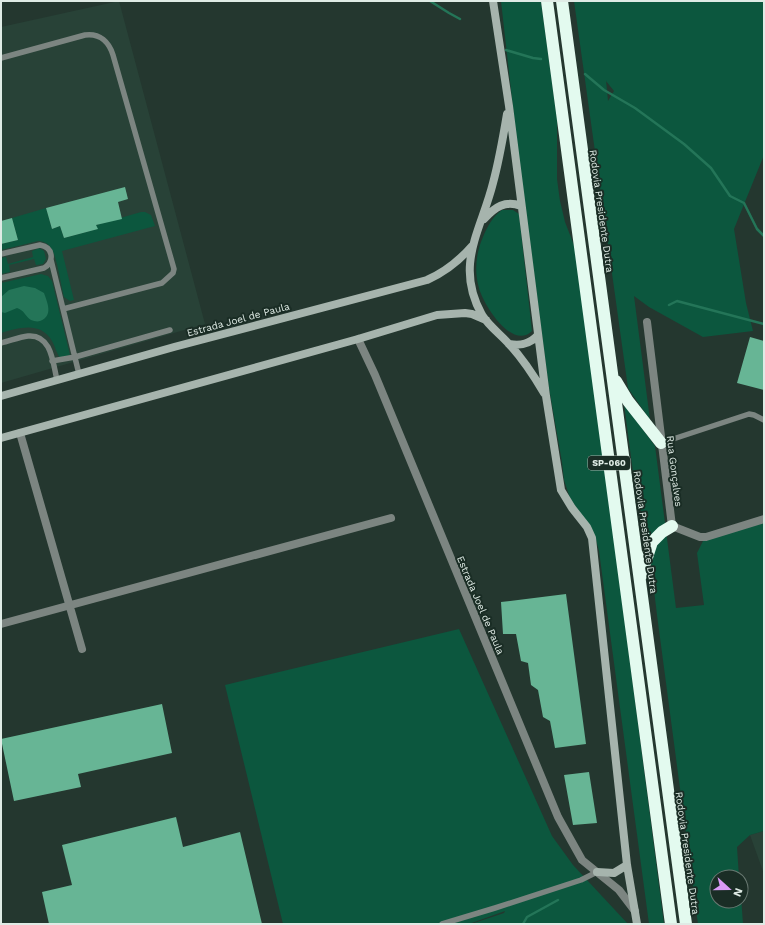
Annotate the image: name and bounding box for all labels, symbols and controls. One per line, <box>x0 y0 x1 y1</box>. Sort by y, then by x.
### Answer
street label: Rodovia Presidente Dutra <box>587 149 616 274</box>
street label: Estrada Joel de Paula <box>186 300 291 338</box>
street label: Rua Gonçalves <box>665 435 684 507</box>
road number: SP-060 <box>588 456 630 470</box>
street label: Rodovia Presidente Dutra <box>631 470 660 595</box>
street label: Estrada Joel de Paula <box>455 554 506 656</box>
street label: Rodovia Presidente Dutra <box>673 791 702 916</box>
north arrow <box>709 869 749 909</box>
text: N <box>730 886 745 899</box>

